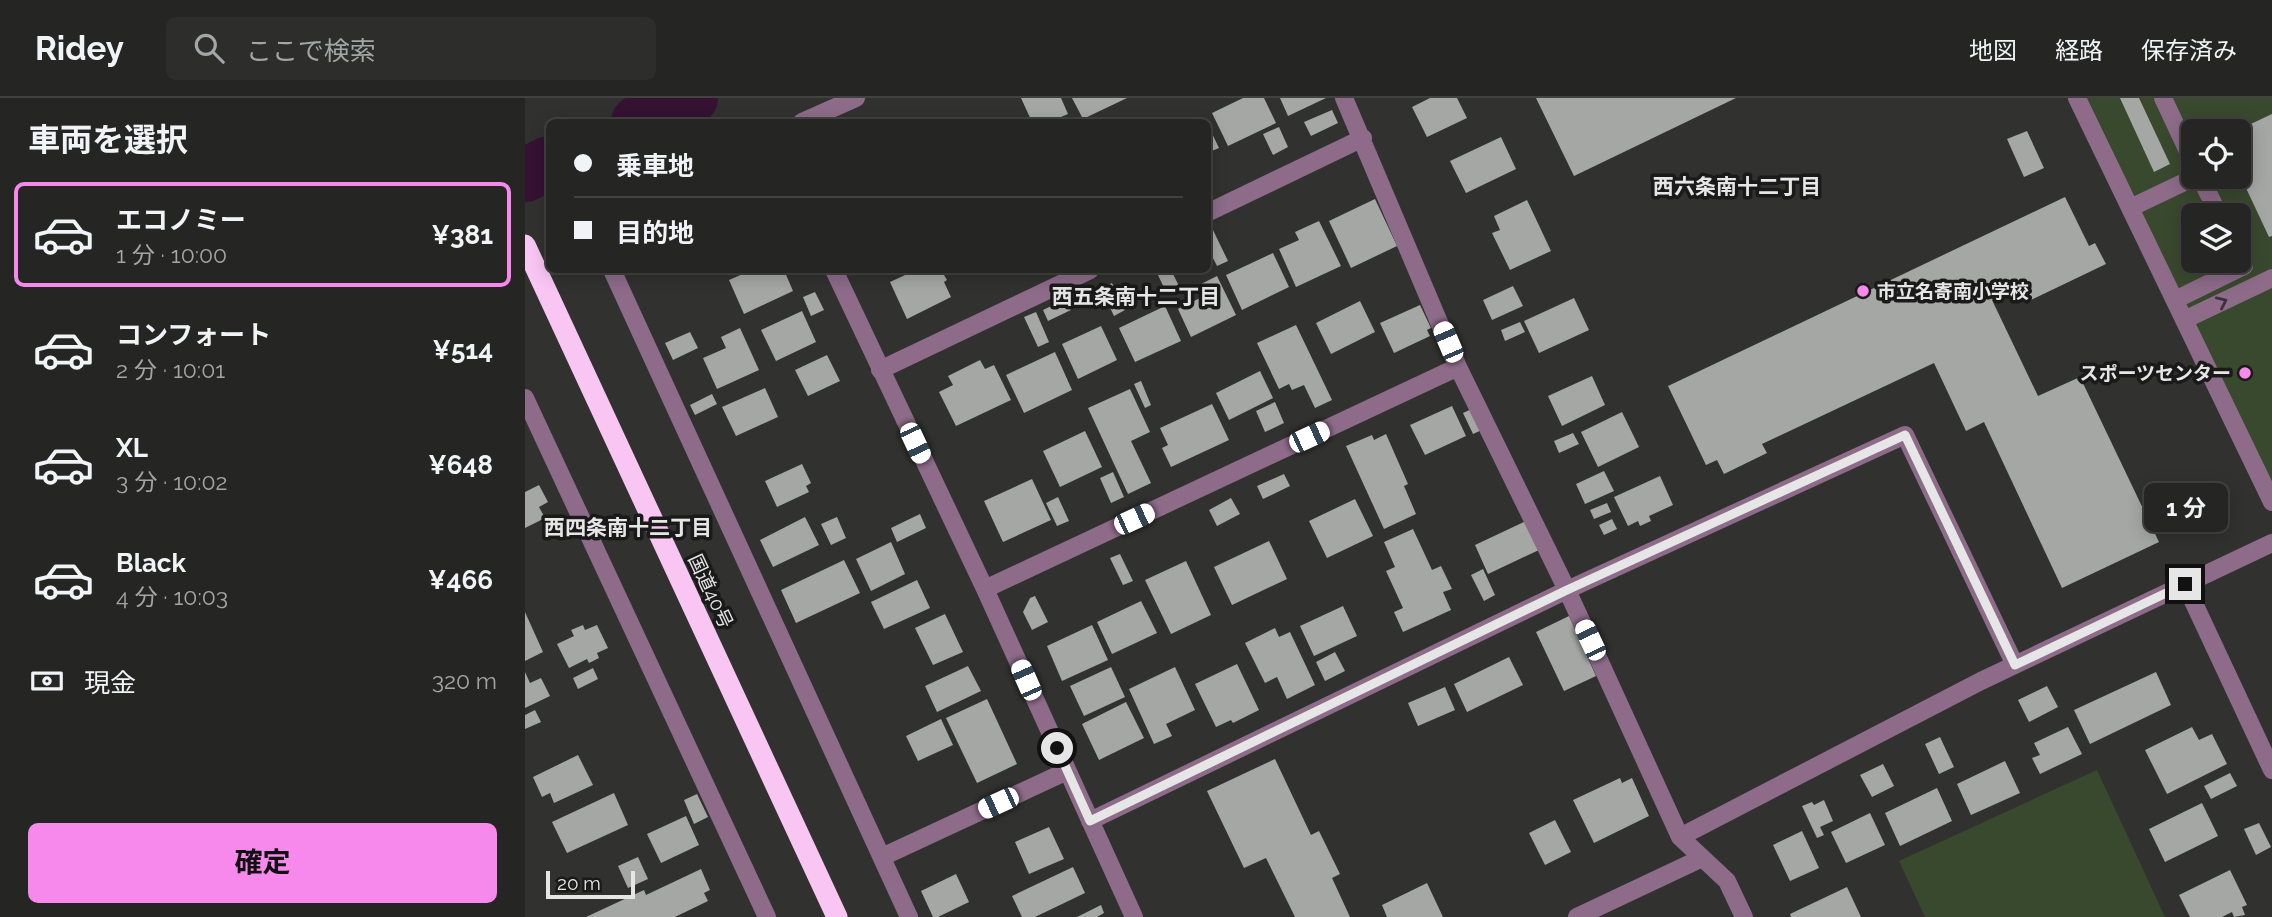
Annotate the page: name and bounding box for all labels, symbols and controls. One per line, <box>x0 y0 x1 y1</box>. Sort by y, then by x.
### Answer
search box <box>166 17 656 80</box>
text: Ridey <box>35 29 124 68</box>
icon: search <box>190 29 228 67</box>
text: ここで検索 <box>246 36 376 66</box>
text: 地図 <box>1969 36 2017 65</box>
text: 経路 <box>2055 36 2103 65</box>
text: 保存済み <box>2141 36 2237 65</box>
map controls <box>2181 119 2251 273</box>
button: locate <box>2181 119 2251 189</box>
text: 車両を選択 <box>28 121 188 158</box>
text: 乗車地 <box>616 151 694 181</box>
district label: 西六条南十二丁目 <box>1653 174 1821 199</box>
icon: car <box>32 203 95 266</box>
button: layers <box>2181 203 2251 273</box>
text: エコノミー <box>116 205 246 235</box>
text: 目的地 <box>616 218 694 248</box>
text: ¥381 <box>431 220 493 250</box>
text: 1 分 · 10:00 <box>116 241 227 268</box>
place label: 市立名寄南小学校 <box>1877 280 2029 302</box>
marker: 市立名寄南小学校 <box>1855 283 1871 299</box>
district label: 西五条南十二丁目 <box>1052 284 1220 309</box>
one-way arrow <box>2215 296 2227 310</box>
icon: car <box>32 318 95 381</box>
car <box>1431 319 1466 365</box>
text: コンフォート <box>116 320 271 350</box>
text: ¥514 <box>432 335 493 365</box>
text: 2 分 · 10:01 <box>116 356 225 383</box>
place label: スポーツセンター <box>2079 362 2231 384</box>
marker: スポーツセンター <box>2237 365 2253 381</box>
car <box>1286 419 1333 455</box>
car <box>897 420 934 466</box>
icon: car <box>32 433 95 496</box>
text: XL <box>116 433 148 463</box>
text: ¥648 <box>428 450 493 480</box>
text: 3 分 · 10:02 <box>116 468 228 495</box>
callout: 1 分 <box>2143 482 2227 532</box>
text: 1 分 <box>2166 494 2206 521</box>
car <box>1111 501 1158 537</box>
district label: 西四条南十二丁目 <box>544 515 712 540</box>
icon: car <box>32 548 95 611</box>
text: Black <box>116 548 186 578</box>
street label: 国道40号 <box>684 551 738 631</box>
text: ¥466 <box>428 565 493 595</box>
route end <box>2169 568 2201 600</box>
text: 4 分 · 10:03 <box>116 583 228 610</box>
car <box>1572 617 1609 663</box>
car <box>1008 657 1045 703</box>
icon: cash <box>28 662 66 700</box>
text: 320 m <box>432 667 497 694</box>
text: 現金 <box>84 668 136 698</box>
route start <box>1041 732 1073 764</box>
car <box>975 785 1022 821</box>
button: 確定 <box>28 823 497 903</box>
scale bar <box>546 868 635 900</box>
text: 20 m <box>557 872 601 894</box>

